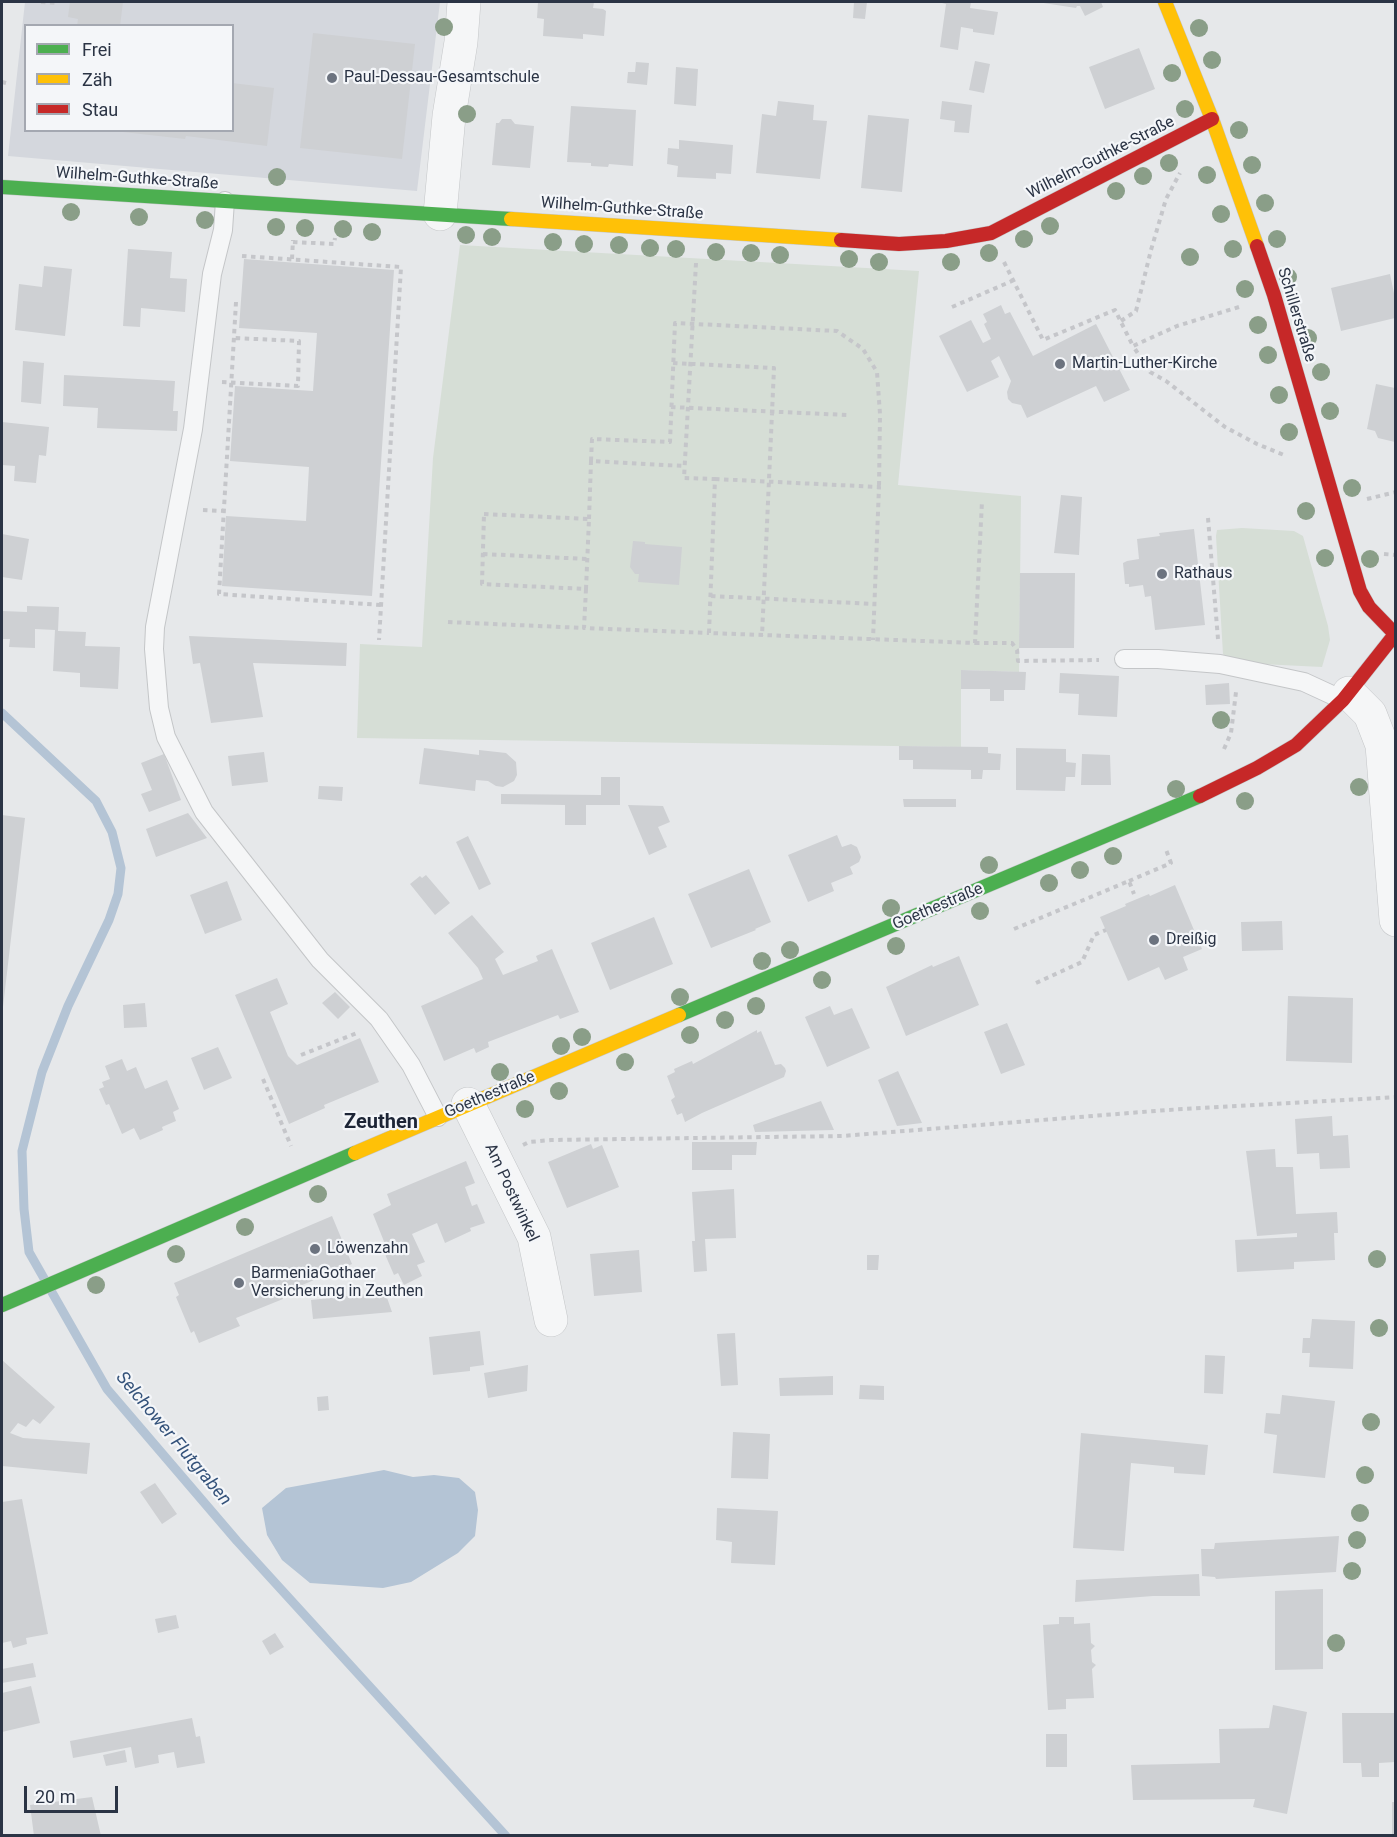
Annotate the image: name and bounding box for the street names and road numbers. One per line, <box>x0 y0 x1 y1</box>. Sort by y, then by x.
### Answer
street label: Wilhelm-Guthke-Straße <box>1024 112 1178 204</box>
street label: Wilhelm-Guthke-Straße <box>55 164 219 194</box>
street label: Wilhelm-Guthke-Straße <box>540 194 704 224</box>
street label: Schillerstraße <box>1273 266 1319 364</box>
street label: Goethestraße <box>890 879 986 935</box>
street label: Goethestraße <box>442 1067 538 1123</box>
street label: Am Postwinkel <box>480 1141 542 1245</box>

